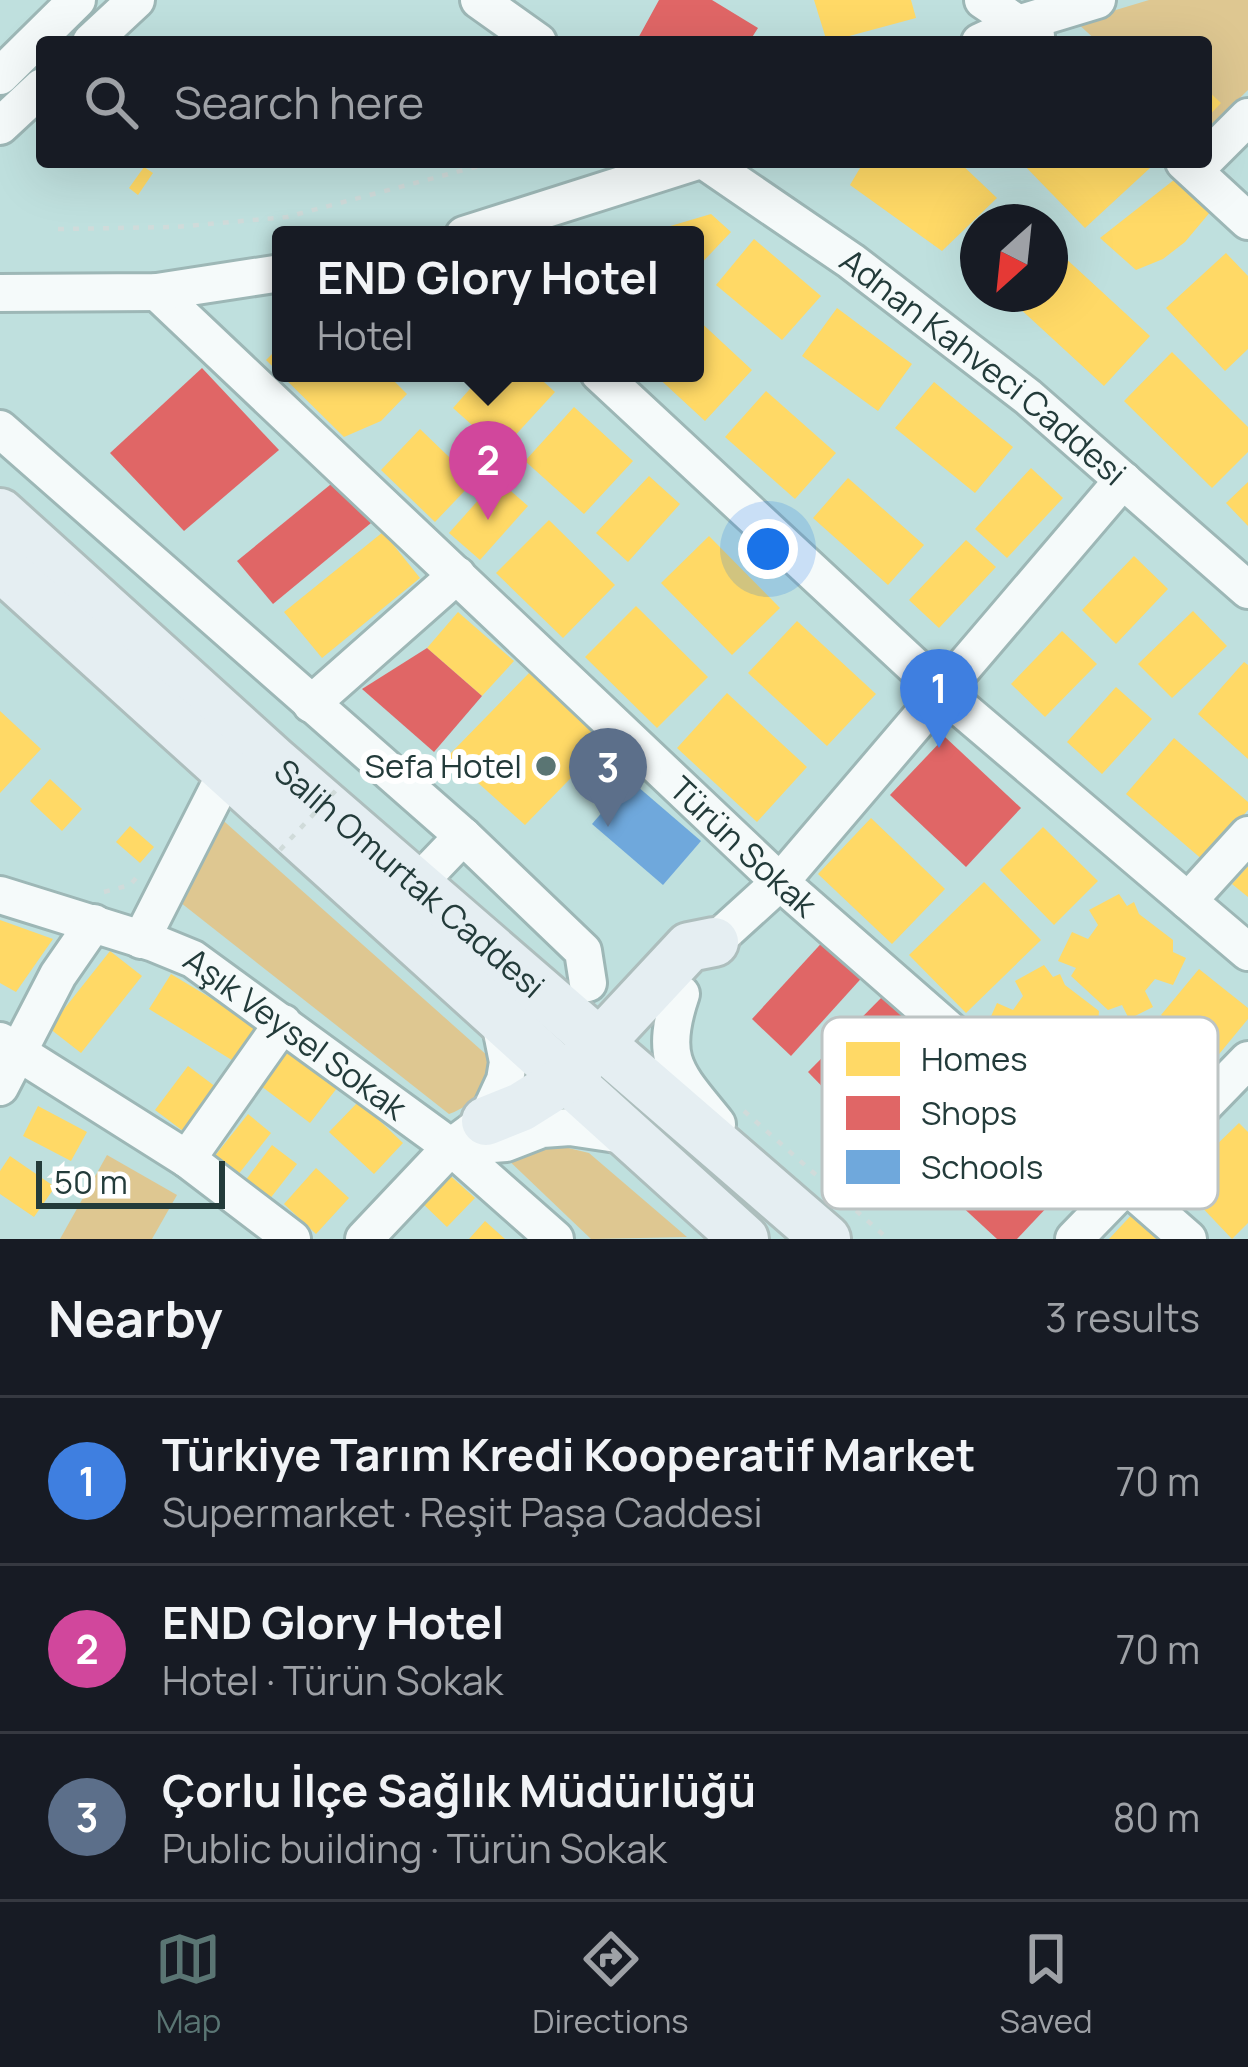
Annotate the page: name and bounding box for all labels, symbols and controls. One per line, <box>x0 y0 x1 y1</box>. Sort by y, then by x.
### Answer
search box <box>36 36 1212 168</box>
icon: search <box>78 69 144 135</box>
text: Search here <box>174 71 424 133</box>
north arrow <box>960 204 1068 312</box>
popup <box>272 226 704 382</box>
street label: Adnan Kahveci Caddesi <box>831 238 1136 495</box>
text: END Glory Hotel <box>317 246 659 308</box>
text: Hotel <box>317 308 413 362</box>
pin: 2 <box>449 421 527 520</box>
your location <box>738 519 798 579</box>
pin: 1 <box>900 649 978 748</box>
pin: 3 <box>569 728 647 827</box>
place label: Sefa Hotel <box>365 743 522 788</box>
street label: Salih Omurtak Caddesi <box>265 749 555 1008</box>
marker: Sefa Hotel <box>533 753 559 779</box>
street label: Türün Sokak <box>660 766 828 927</box>
street label: Aşık Veysel Sokak <box>175 937 417 1130</box>
legend <box>822 1017 1218 1209</box>
text: Homes <box>921 1036 1028 1081</box>
text: Shops <box>921 1090 1017 1135</box>
text: Schools <box>921 1144 1043 1189</box>
scale bar <box>36 1155 225 1208</box>
text: 50 m <box>54 1159 128 1204</box>
text: Nearby <box>48 1283 223 1352</box>
text: 3 results <box>1045 1290 1200 1344</box>
text: Türkiye Tarım Kredi Kooperatif Market <box>162 1423 975 1485</box>
text: 1 <box>78 1454 96 1508</box>
text: 70 m <box>1116 1454 1200 1508</box>
text: Supermarket · Reşit Paşa Caddesi <box>162 1485 763 1539</box>
text: END Glory Hotel <box>162 1591 504 1653</box>
text: 2 <box>75 1622 99 1676</box>
text: 70 m <box>1116 1622 1200 1676</box>
text: Hotel · Türün Sokak <box>162 1653 503 1707</box>
text: Çorlu İlçe Sağlık Müdürlüğü <box>162 1759 756 1821</box>
text: 3 <box>76 1790 98 1844</box>
text: 80 m <box>1113 1790 1200 1844</box>
text: Public building · Türün Sokak <box>162 1821 667 1875</box>
tab: Map <box>155 1926 221 2043</box>
tab: Directions <box>532 1926 689 2043</box>
tab: Saved <box>1000 1926 1093 2043</box>

